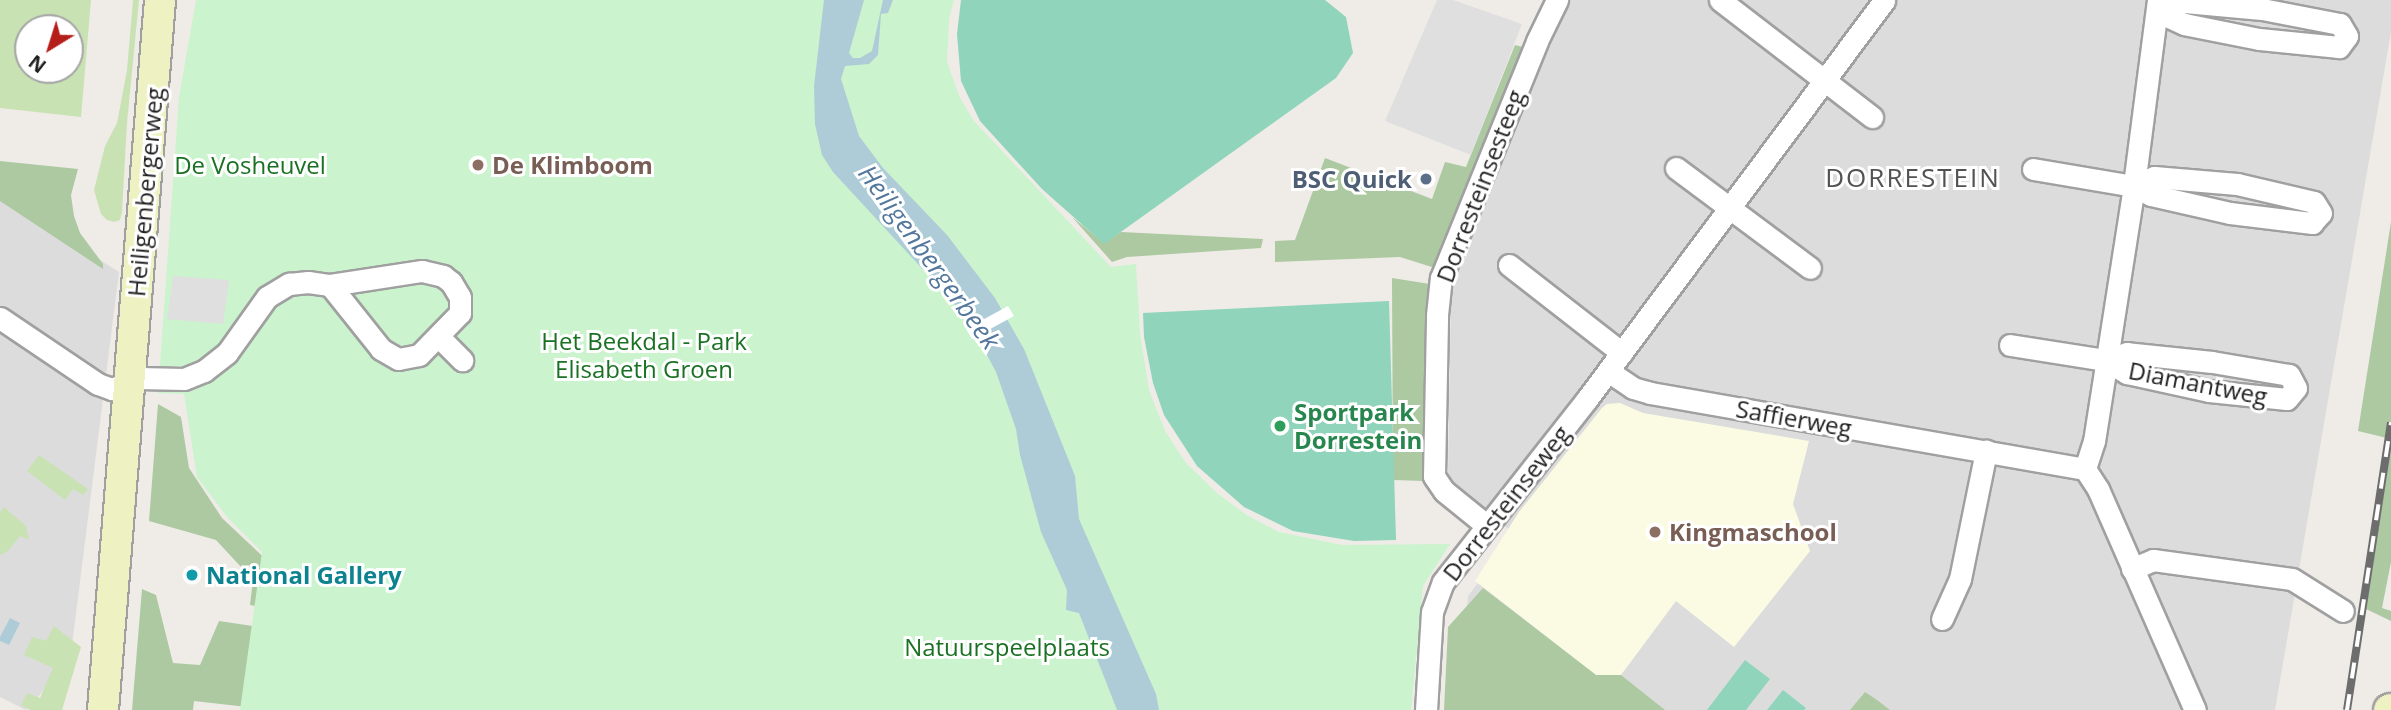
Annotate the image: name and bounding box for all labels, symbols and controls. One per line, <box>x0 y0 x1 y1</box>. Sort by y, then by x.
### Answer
north arrow <box>14 14 84 84</box>
text: N <box>23 49 51 79</box>
street label: Heiligenbergerweg <box>122 86 168 298</box>
street label: Dorresteinsesteeg <box>1430 86 1530 286</box>
park label: De Vosheuvel <box>174 151 326 179</box>
place label: De Klimboom <box>492 151 653 179</box>
marker: De Klimboom <box>470 157 486 173</box>
water label: Heiligenbergerbeek <box>852 159 1006 355</box>
district label: DORRESTEIN <box>1827 162 1999 194</box>
place label: BSC Quick <box>1292 165 1412 193</box>
marker: BSC Quick <box>1418 171 1434 187</box>
park label: Het Beekdal - Park Elisabeth Groen <box>541 327 747 383</box>
street label: Diamantweg <box>2126 355 2270 411</box>
street label: Saffierweg <box>1734 394 1854 442</box>
place label: Sportpark Dorrestein <box>1294 398 1422 454</box>
marker: Sportpark Dorrestein <box>1272 418 1288 434</box>
street label: Dorresteinseweg <box>1436 420 1576 586</box>
place label: Kingmaschool <box>1669 518 1837 546</box>
marker: Kingmaschool <box>1647 524 1663 540</box>
place label: National Gallery <box>206 561 402 589</box>
marker: National Gallery <box>184 567 200 583</box>
park label: Natuurspeelplaats <box>904 633 1110 661</box>

